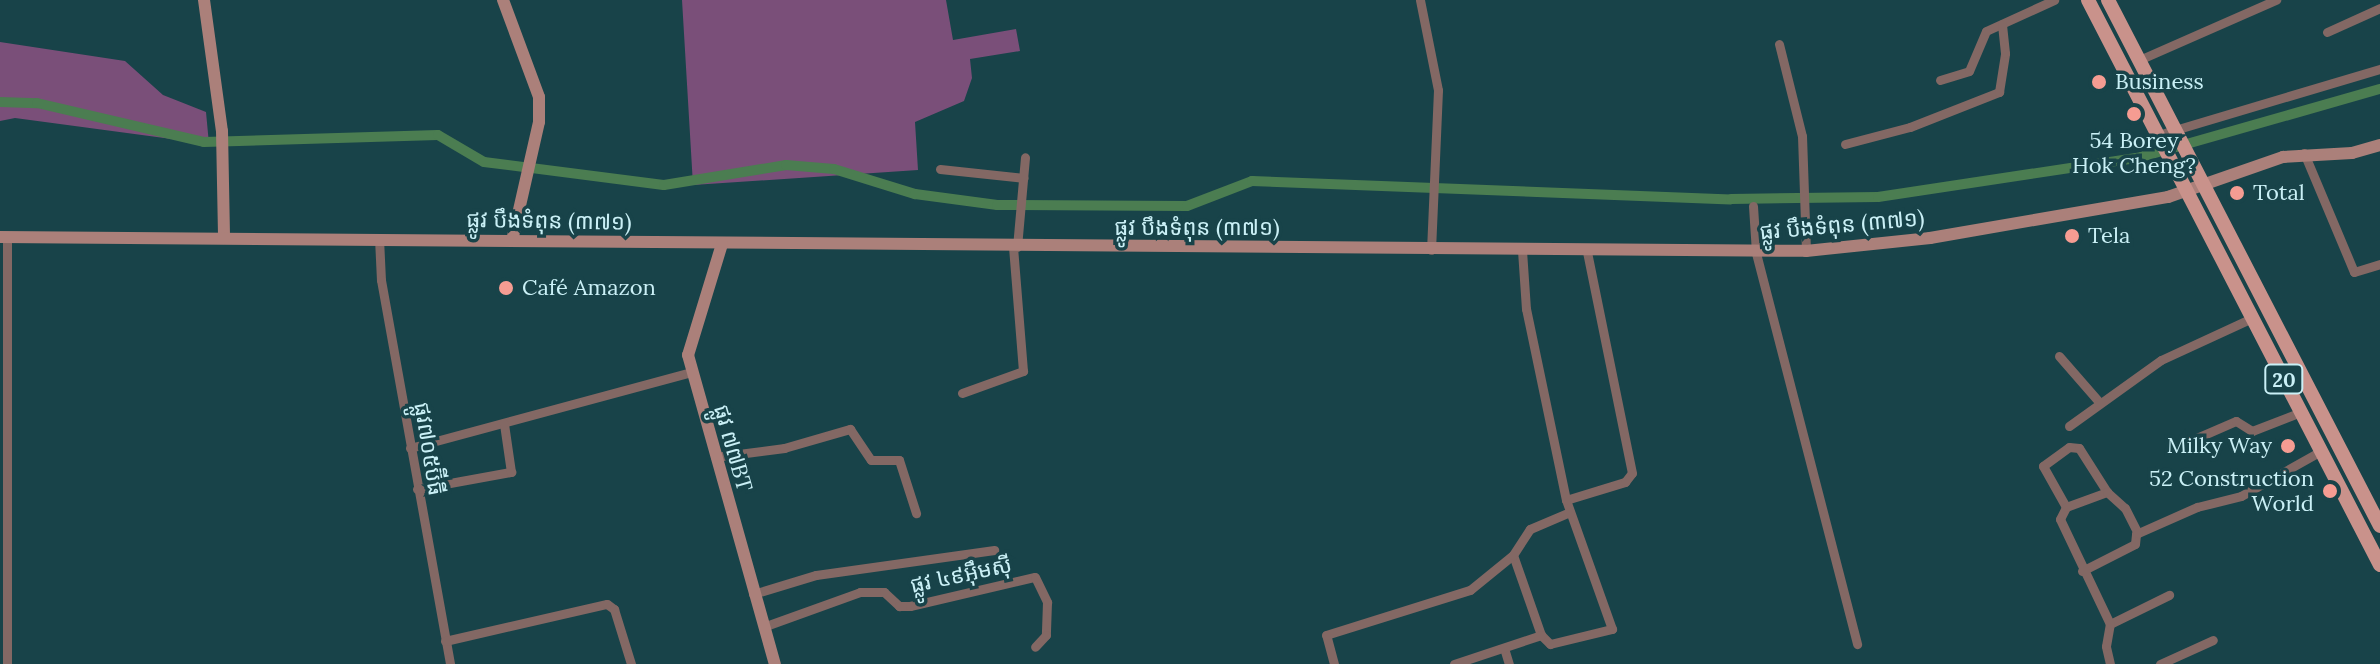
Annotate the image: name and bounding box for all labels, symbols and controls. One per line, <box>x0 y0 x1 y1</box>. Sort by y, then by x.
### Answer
place label: Business <box>2115 69 2204 95</box>
marker: Business <box>2090 73 2108 91</box>
marker: 54 Borey Hok Cheng? <box>2125 105 2143 123</box>
place label: 54 Borey Hok Cheng? <box>2072 127 2196 178</box>
place label: Total <box>2253 180 2305 206</box>
marker: Total <box>2228 184 2246 202</box>
street label: ផ្លូវ បឹងទំពុន (៣៧១) <box>1759 205 1925 245</box>
street label: ផ្លូវ បឹងទំពុន (៣៧១) <box>466 206 632 236</box>
street label: ផ្លូវ បឹងទំពុន (៣៧១) <box>1114 215 1280 241</box>
place label: Tela <box>2088 223 2130 249</box>
marker: Tela <box>2063 227 2081 245</box>
place label: Café Amazon <box>522 275 656 301</box>
marker: Café Amazon <box>497 279 515 297</box>
road number: 20 <box>2264 363 2304 395</box>
street label: ផ្លូវ៧០៥ប៊ីធី <box>409 400 449 498</box>
street label: ផ្លូវ ៧៧BT <box>708 402 758 494</box>
place label: Milky Way <box>2167 433 2272 459</box>
marker: Milky Way <box>2279 437 2297 455</box>
place label: 52 Construction World <box>2149 465 2314 516</box>
marker: 52 Construction World <box>2321 482 2339 500</box>
street label: ផ្លូវ ៤៩អ៊ឹមស៊ី <box>908 551 1014 599</box>

